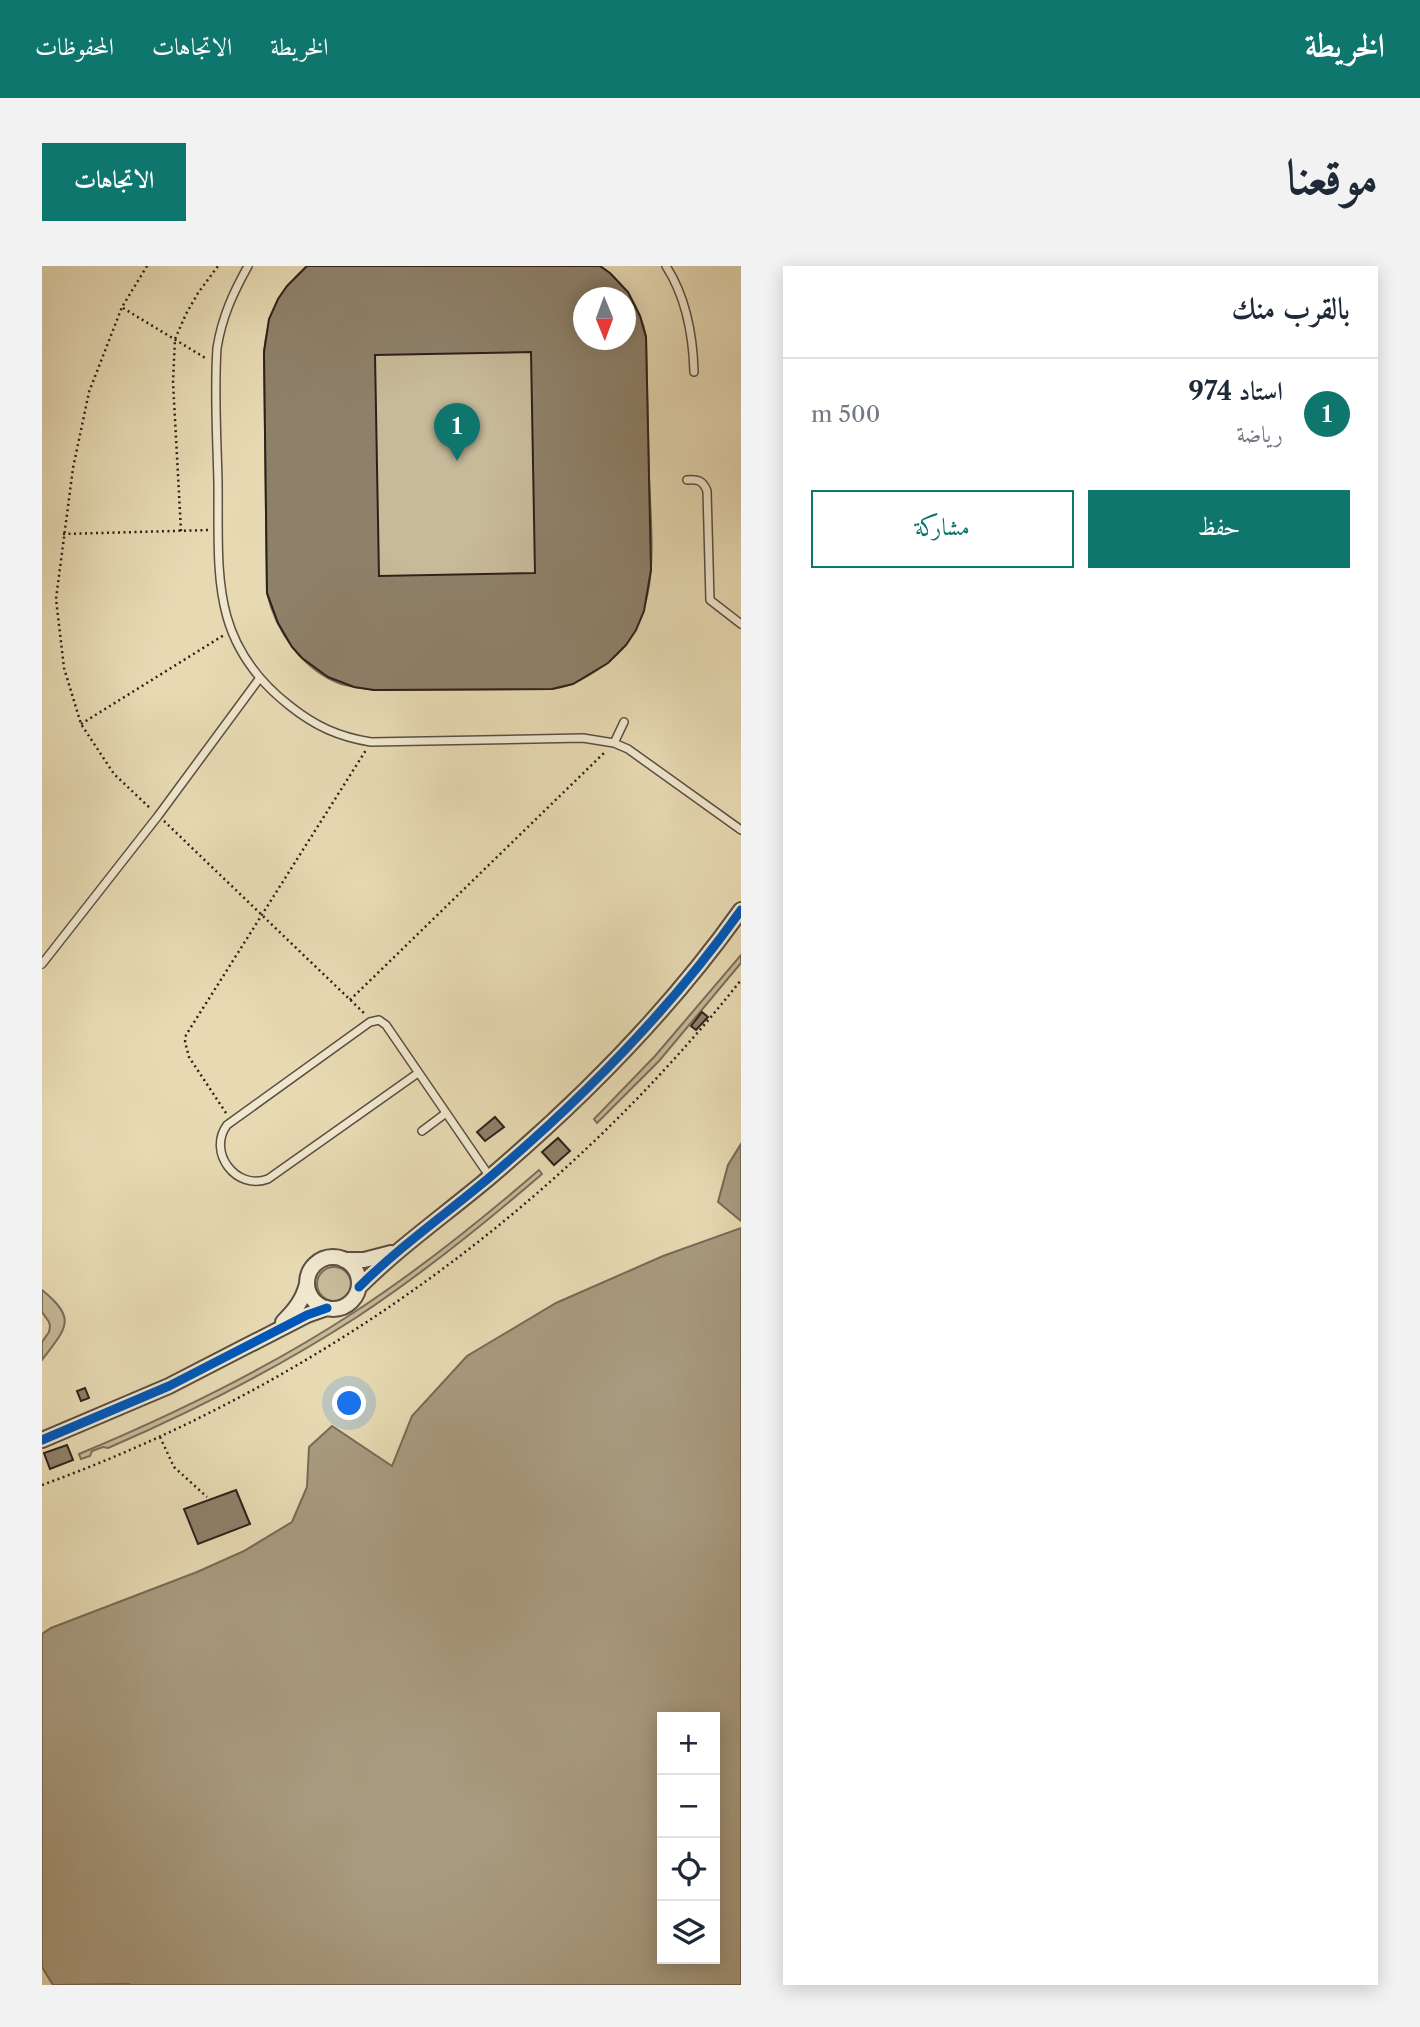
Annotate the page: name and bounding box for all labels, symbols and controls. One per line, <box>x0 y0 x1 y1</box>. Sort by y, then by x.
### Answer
text: الخريطة <box>1305 25 1385 66</box>
text: المحفوظات <box>35 32 114 61</box>
text: الاتجاهات <box>152 32 232 61</box>
text: الخريطة <box>270 32 329 61</box>
button: الاتجاهات <box>42 143 186 221</box>
text: موقعنا <box>1286 146 1378 207</box>
north arrow <box>573 287 636 350</box>
text: بالقرب منك <box>1232 290 1350 327</box>
text: استاد 974 <box>1188 375 1283 407</box>
text: 500 m <box>811 400 880 428</box>
text: 1 <box>1322 400 1332 428</box>
pin: 1 <box>434 403 480 461</box>
text: رياضة <box>1237 420 1283 448</box>
button: مشاركة <box>811 490 1074 568</box>
button: حفظ <box>1088 490 1350 568</box>
your location <box>332 1386 366 1420</box>
map controls <box>657 1712 720 1964</box>
button: + <box>657 1712 720 1775</box>
button: − <box>657 1775 720 1838</box>
button: locate <box>657 1838 720 1901</box>
button: layers <box>657 1901 720 1964</box>

